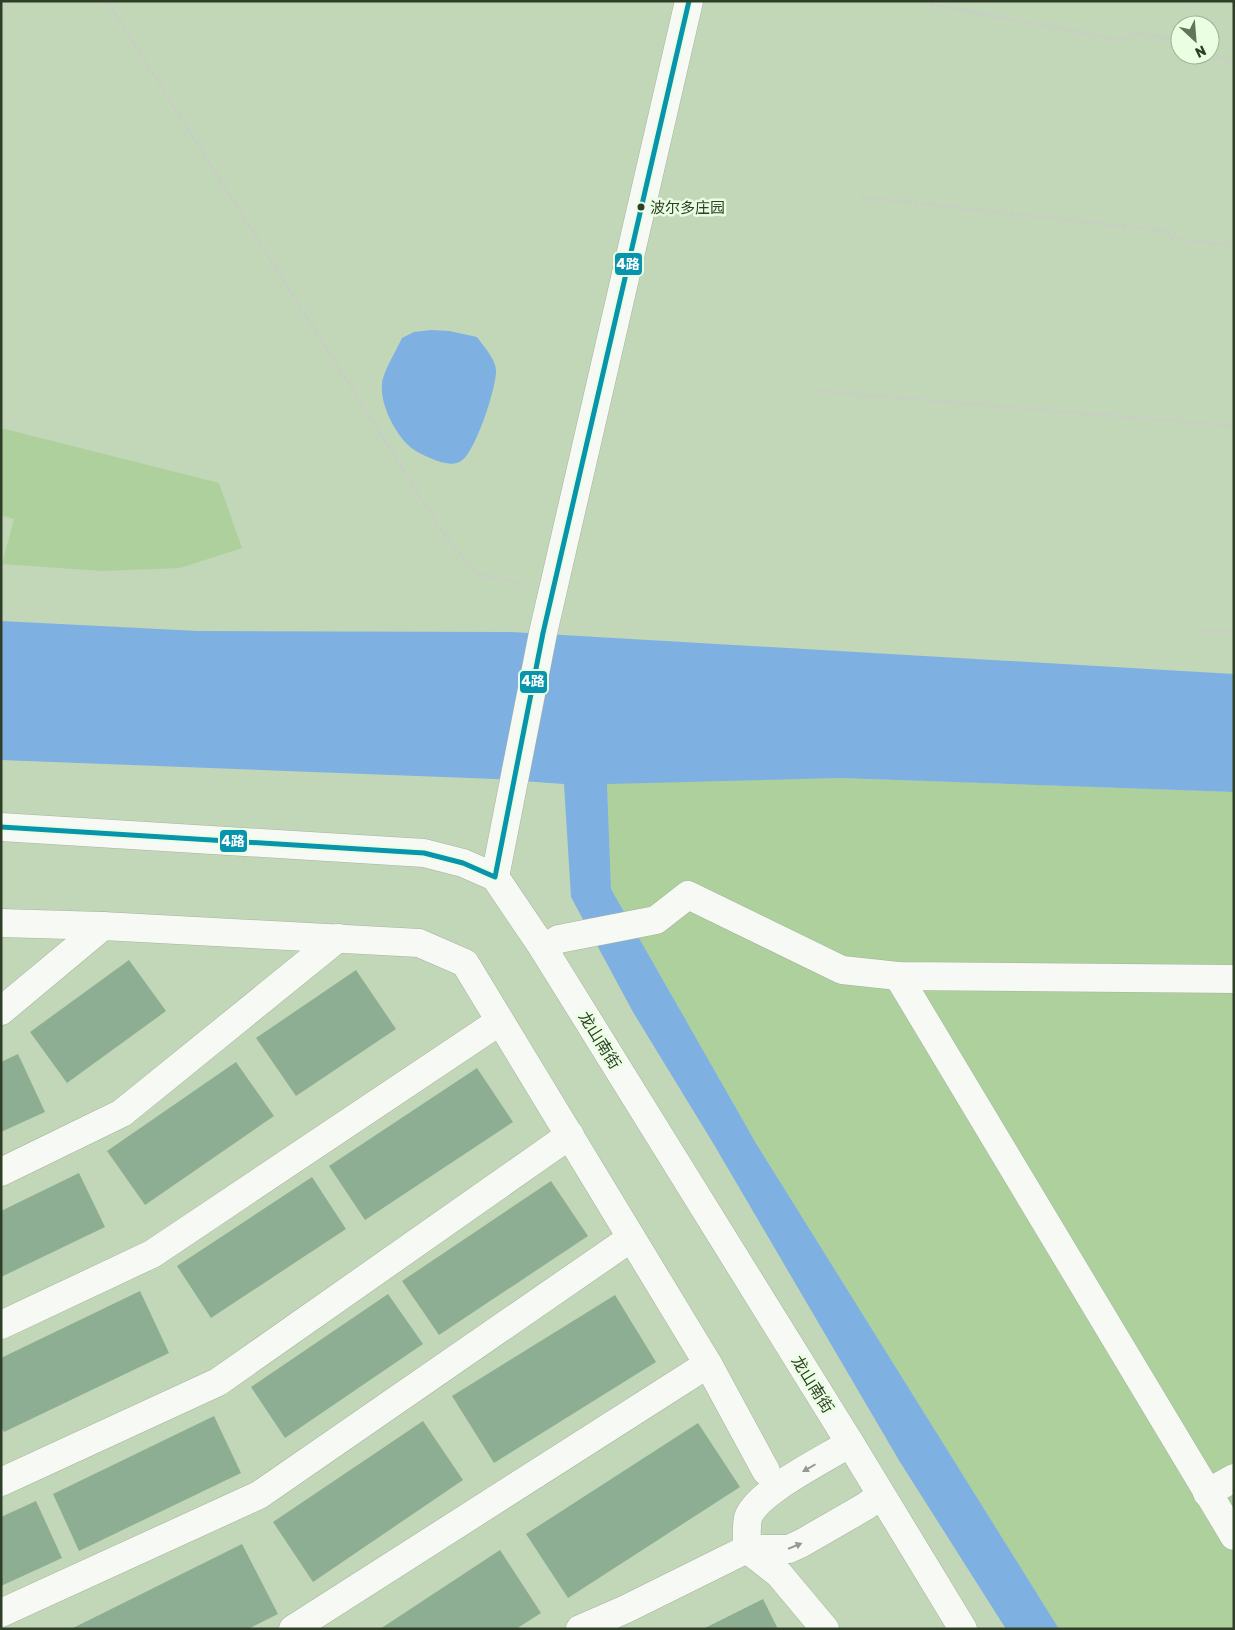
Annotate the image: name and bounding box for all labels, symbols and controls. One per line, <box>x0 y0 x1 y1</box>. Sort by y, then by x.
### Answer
north arrow <box>1170 15 1220 65</box>
text: N <box>1192 41 1209 61</box>
place label: 波尔多庄园 <box>650 199 725 217</box>
marker: 波尔多庄园 <box>636 202 646 212</box>
line badge: 4路 <box>614 252 643 276</box>
text: 4路 <box>616 256 640 273</box>
line badge: 4路 <box>519 670 548 694</box>
text: 4路 <box>521 673 545 690</box>
line badge: 4路 <box>219 829 248 853</box>
text: 4路 <box>221 833 245 850</box>
street label: 龙山南街 <box>575 1008 625 1072</box>
street label: 龙山南街 <box>788 1352 838 1416</box>
one-way arrow <box>802 1464 815 1473</box>
one-way arrow <box>788 1542 803 1550</box>

